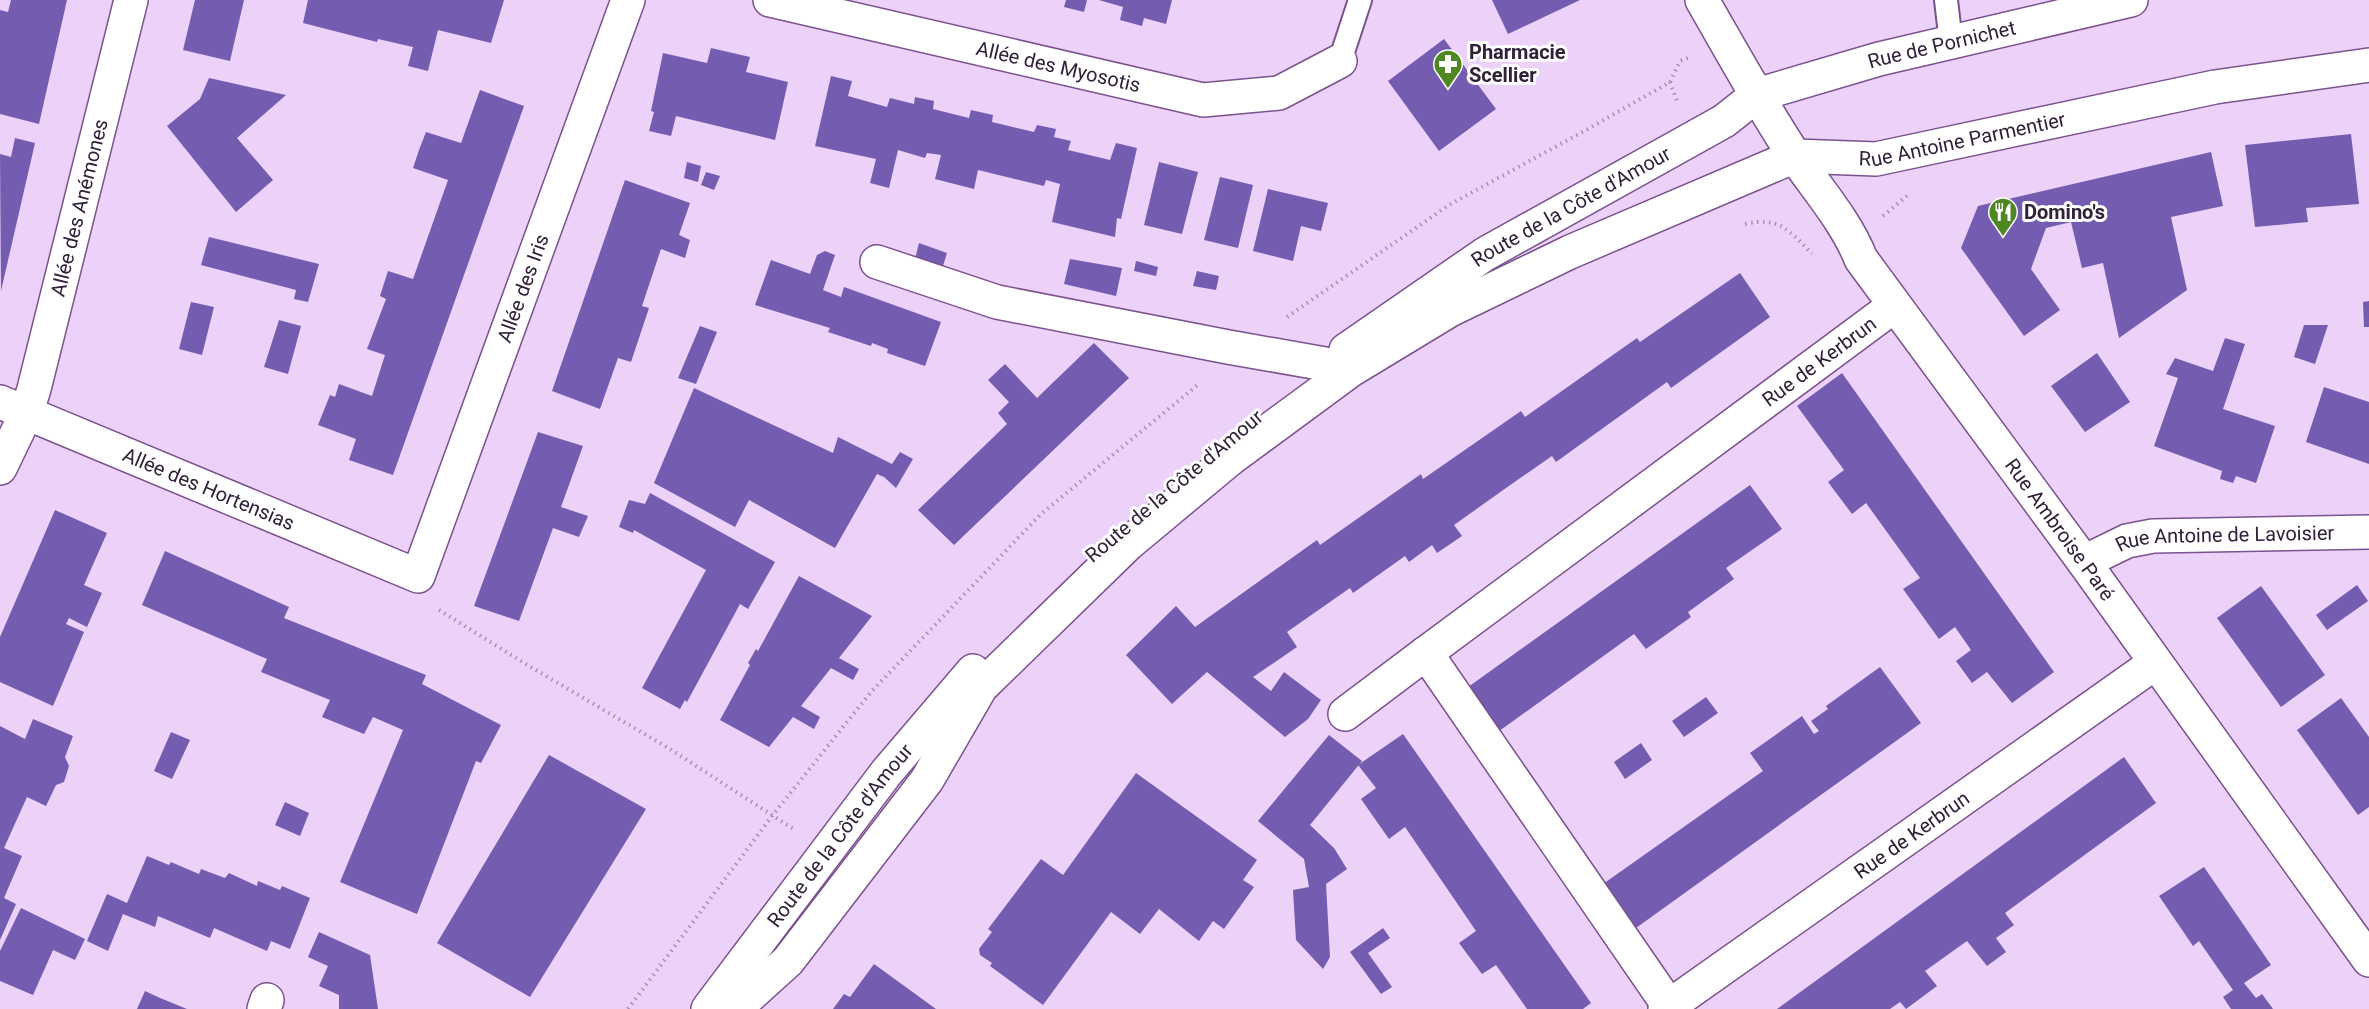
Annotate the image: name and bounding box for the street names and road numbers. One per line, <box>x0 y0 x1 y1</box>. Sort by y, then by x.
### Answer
street label: Rue de Pornichet <box>1865 15 2018 74</box>
street label: Allée des Myosotis <box>974 36 1143 97</box>
street label: Rue Antoine Parmentier <box>1858 107 2068 172</box>
street label: Allée des Anémones <box>46 117 113 299</box>
street label: Route de la Côte d'Amour <box>1467 141 1675 272</box>
street label: Allée des Iris <box>492 231 554 346</box>
street label: Rue de Kerbrun <box>1758 311 1881 412</box>
street label: Route de la Côte d'Amour <box>1080 405 1268 567</box>
street label: Allée des Hortensias <box>119 442 298 535</box>
street label: Rue Ambroise Paré <box>2000 454 2120 605</box>
street label: Rue Antoine de Lavoisier <box>2111 521 2335 557</box>
street label: Route de la Côte d'Amour <box>762 739 918 932</box>
street label: Rue de Kerbrun <box>1849 786 1974 884</box>

